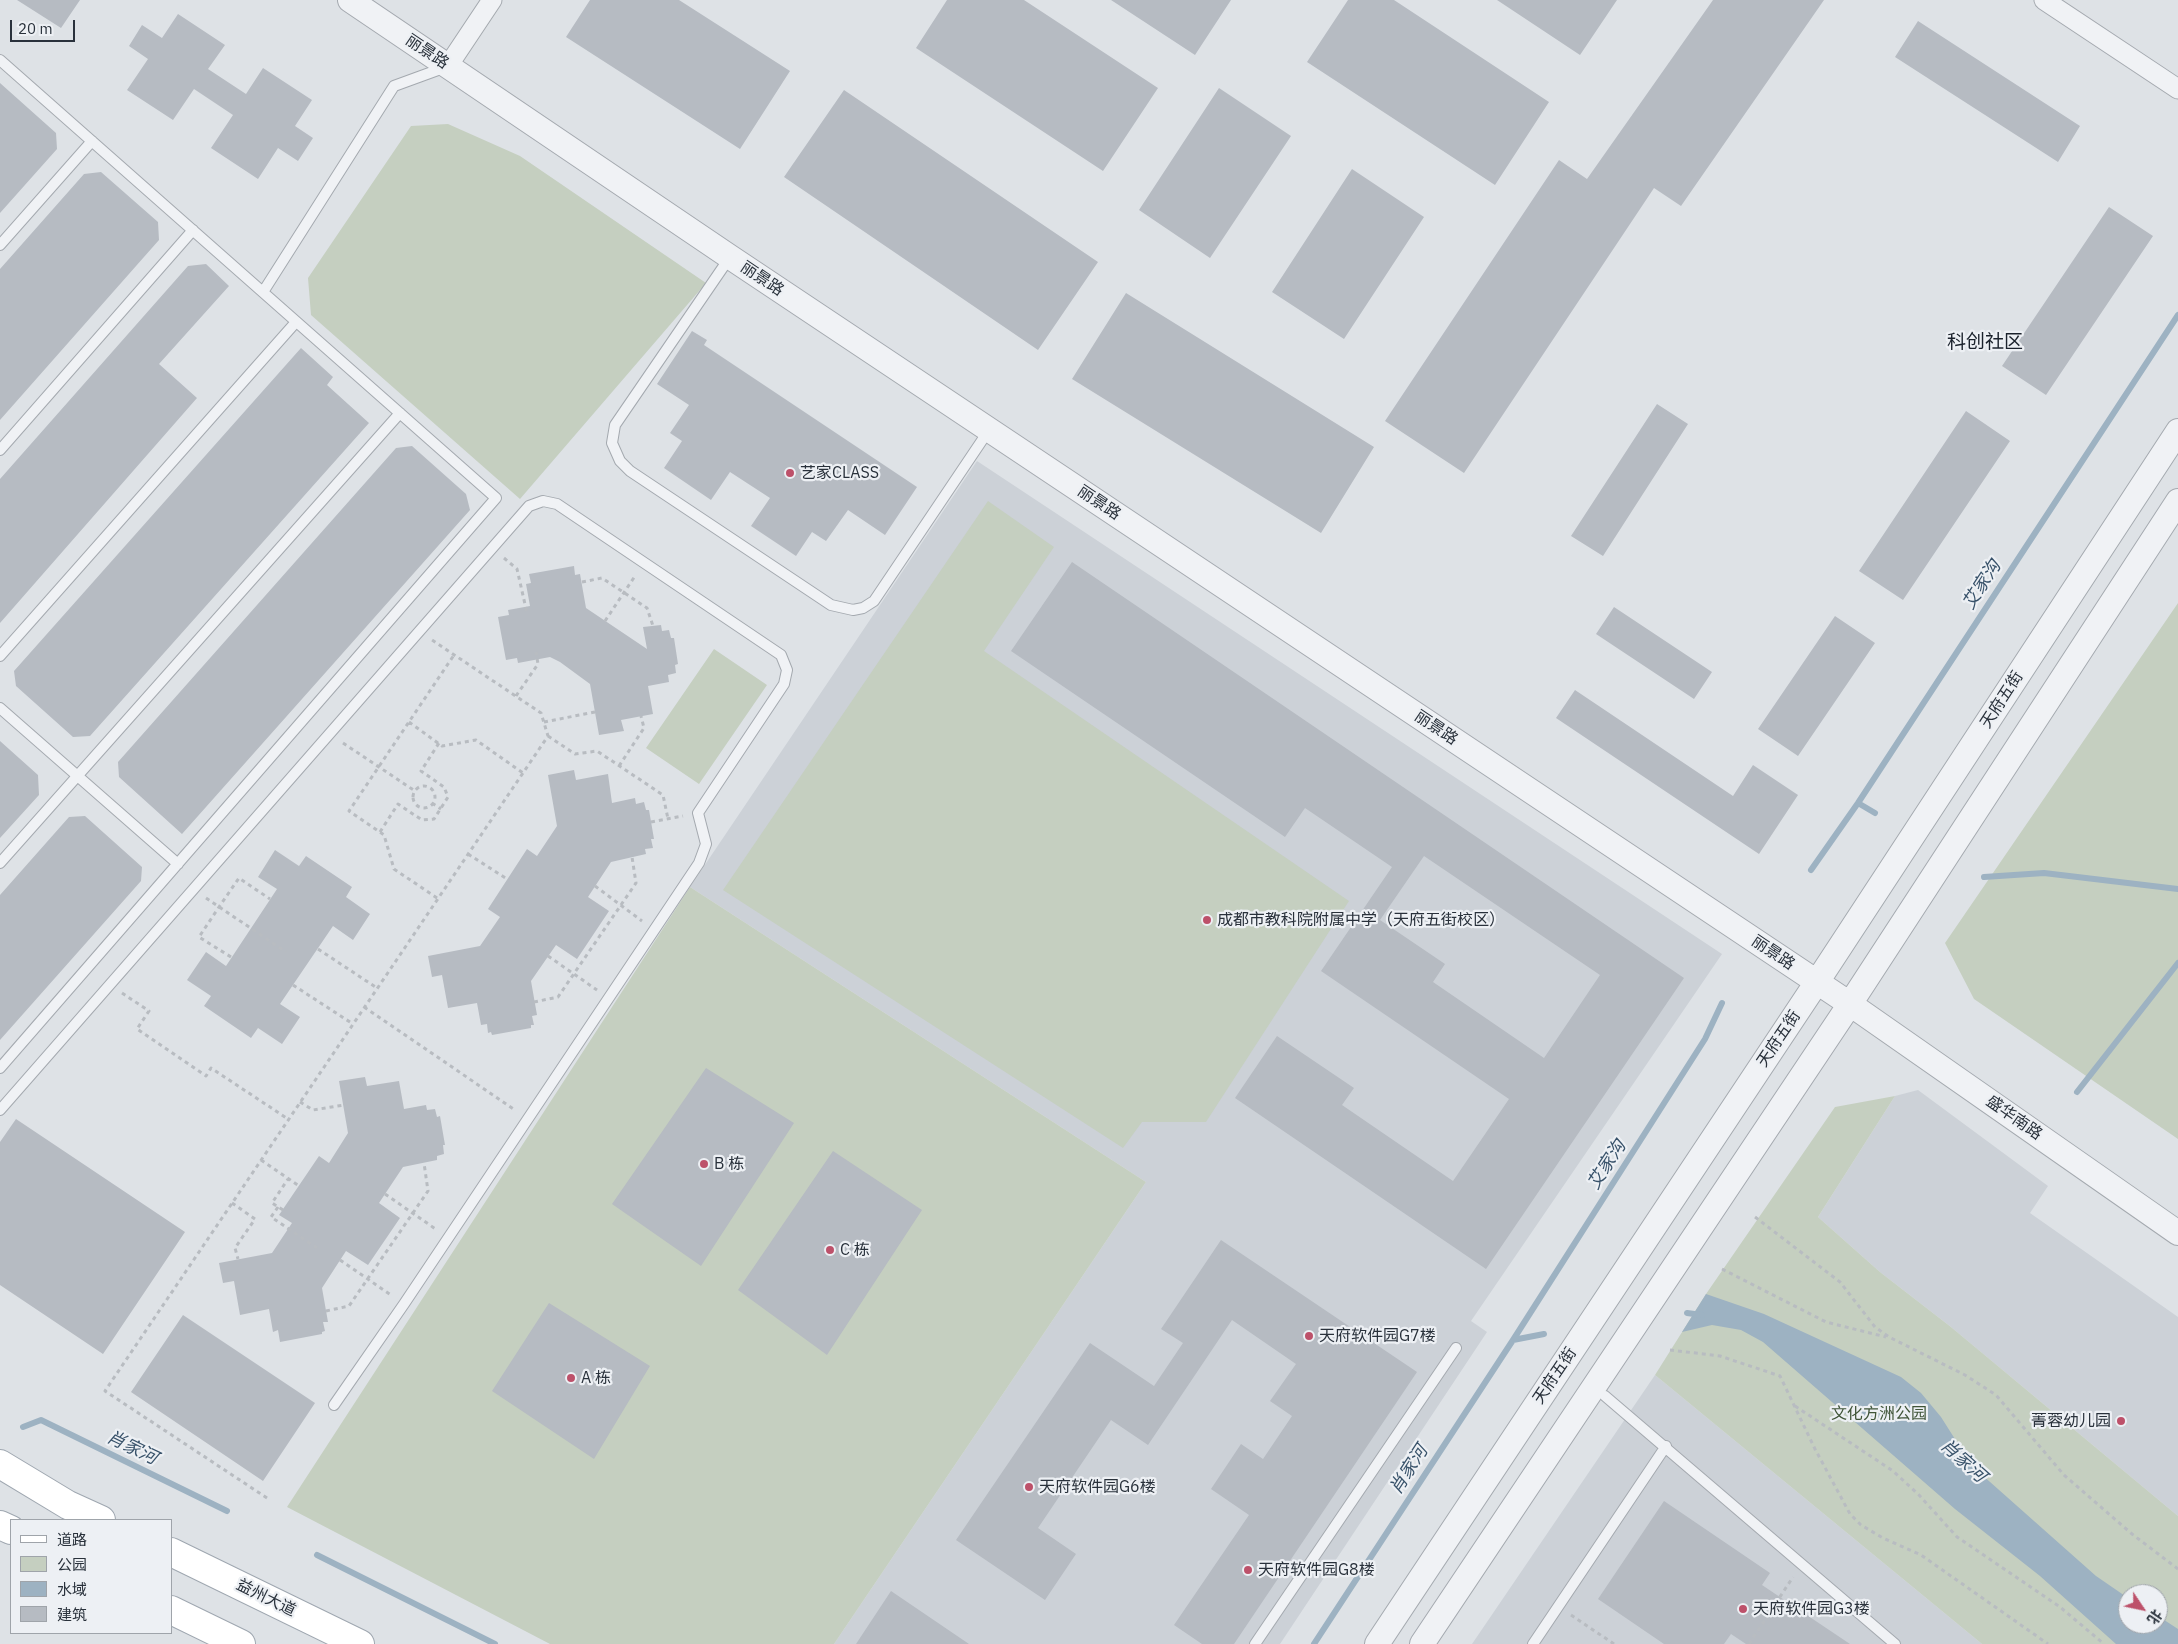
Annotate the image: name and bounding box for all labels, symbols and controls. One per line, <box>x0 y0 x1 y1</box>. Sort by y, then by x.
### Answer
scale bar <box>12 10 78 42</box>
text: 20 m <box>18 19 53 38</box>
street label: 丽景路 <box>402 31 452 73</box>
street label: 丽景路 <box>737 258 787 300</box>
district label: 科创社区 <box>1947 332 2023 354</box>
place label: 艺家CLASS <box>800 463 879 483</box>
marker: 艺家CLASS <box>784 467 796 479</box>
street label: 丽景路 <box>1074 482 1124 524</box>
water label: 艾家沟 <box>1958 556 2006 614</box>
street label: 天府五街 <box>1977 668 2027 732</box>
street label: 丽景路 <box>1411 707 1461 749</box>
place label: 成都市教科院附属中学（天府五街校区） <box>1217 910 1505 930</box>
marker: 成都市教科院附属中学（天府五街校区） <box>1201 914 1213 926</box>
street label: 丽景路 <box>1748 932 1798 974</box>
street label: 天府五街 <box>1753 1007 1805 1071</box>
street label: 盛华南路 <box>1982 1092 2046 1144</box>
water label: 艾家沟 <box>1583 1136 1631 1194</box>
place label: B 栋 <box>714 1154 744 1174</box>
marker: B 栋 <box>698 1158 710 1170</box>
place label: C 栋 <box>840 1240 870 1260</box>
marker: C 栋 <box>824 1244 836 1256</box>
place label: 天府软件园G7楼 <box>1319 1326 1436 1346</box>
marker: 天府软件园G7楼 <box>1303 1330 1315 1342</box>
street label: 天府五街 <box>1529 1344 1581 1408</box>
place label: A 栋 <box>581 1368 611 1388</box>
marker: A 栋 <box>565 1372 577 1384</box>
park label: 文化方洲公园 <box>1831 1404 1927 1424</box>
place label: 菁蓉幼儿园 <box>2031 1411 2111 1431</box>
marker: 菁蓉幼儿园 <box>2115 1415 2127 1427</box>
water label: 肖家河 <box>103 1426 161 1470</box>
water label: 肖家河 <box>1936 1435 1990 1487</box>
water label: 肖家河 <box>1385 1441 1433 1499</box>
place label: 天府软件园G6楼 <box>1039 1477 1156 1497</box>
marker: 天府软件园G6楼 <box>1023 1481 1035 1493</box>
legend <box>10 1519 172 1634</box>
text: 道路 <box>57 1530 87 1549</box>
text: 公园 <box>57 1555 87 1574</box>
place label: 天府软件园G8楼 <box>1258 1560 1375 1580</box>
marker: 天府软件园G8楼 <box>1242 1564 1254 1576</box>
street label: 益州大道 <box>233 1575 299 1621</box>
text: 水域 <box>57 1580 87 1599</box>
north arrow <box>2118 1584 2168 1634</box>
place label: 天府软件园G3楼 <box>1753 1599 1870 1619</box>
marker: 天府软件园G3楼 <box>1737 1603 1749 1615</box>
text: 建筑 <box>57 1605 87 1624</box>
text: 北 <box>2143 1606 2166 1628</box>

